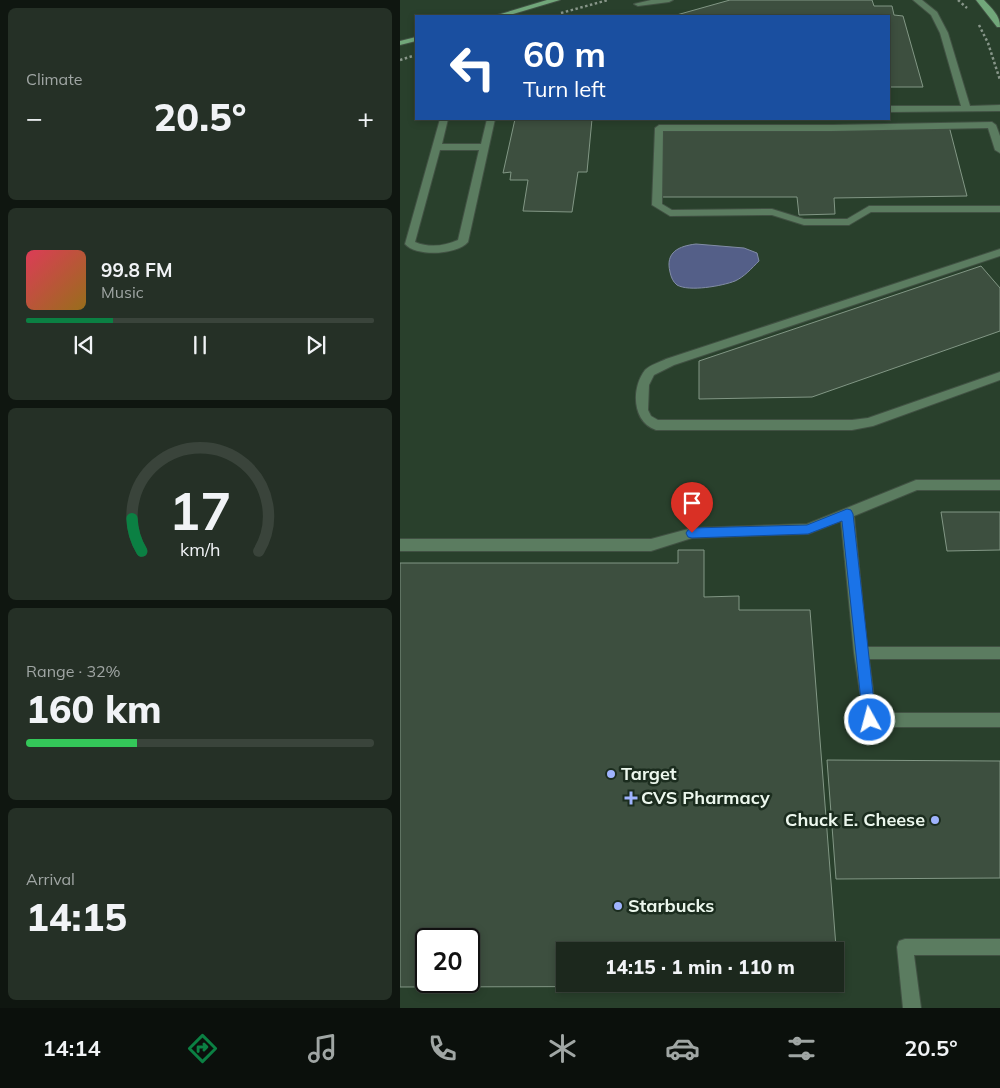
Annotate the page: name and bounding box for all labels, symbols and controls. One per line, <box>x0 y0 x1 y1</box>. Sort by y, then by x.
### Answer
text: 60 m <box>523 32 606 76</box>
icon: left <box>440 35 505 100</box>
text: Climate <box>26 69 82 89</box>
text: Turn left <box>523 75 606 103</box>
text: 20.5° <box>154 93 246 141</box>
text: − <box>26 100 43 135</box>
text: + <box>357 100 374 135</box>
text: 99.8 FM <box>101 258 173 282</box>
text: Music <box>101 282 144 302</box>
icon: previous <box>70 331 98 359</box>
icon: pause <box>186 331 214 359</box>
icon: next <box>302 331 330 359</box>
text: 17 <box>169 478 231 543</box>
pin <box>671 482 713 533</box>
icon: arrive <box>678 489 706 517</box>
text: km/h <box>180 538 220 560</box>
text: Range · 32% <box>26 661 121 681</box>
text: 160 km <box>26 685 162 733</box>
position arrow <box>843 693 895 745</box>
place label: Target <box>621 762 677 785</box>
marker: Target <box>605 768 617 780</box>
place label: CVS Pharmacy <box>641 786 770 809</box>
marker: CVS Pharmacy <box>625 792 637 804</box>
place label: Chuck E. Cheese <box>785 808 925 831</box>
marker: Chuck E. Cheese <box>929 814 941 826</box>
text: Arrival <box>26 869 75 889</box>
text: 14:15 <box>26 893 127 941</box>
place label: Starbucks <box>628 894 714 917</box>
marker: Starbucks <box>612 900 624 912</box>
speed limit sign: 20 <box>415 928 480 993</box>
text: 14:15 · 1 min · 110 m <box>605 955 795 979</box>
icon: directions <box>185 1031 220 1066</box>
icon: music <box>305 1031 340 1066</box>
icon: phone <box>425 1031 460 1066</box>
icon: climate <box>545 1031 580 1066</box>
icon: car <box>665 1031 700 1066</box>
icon: filters <box>784 1031 819 1066</box>
text: 14:14 <box>42 1034 101 1062</box>
text: 20.5° <box>904 1034 958 1062</box>

